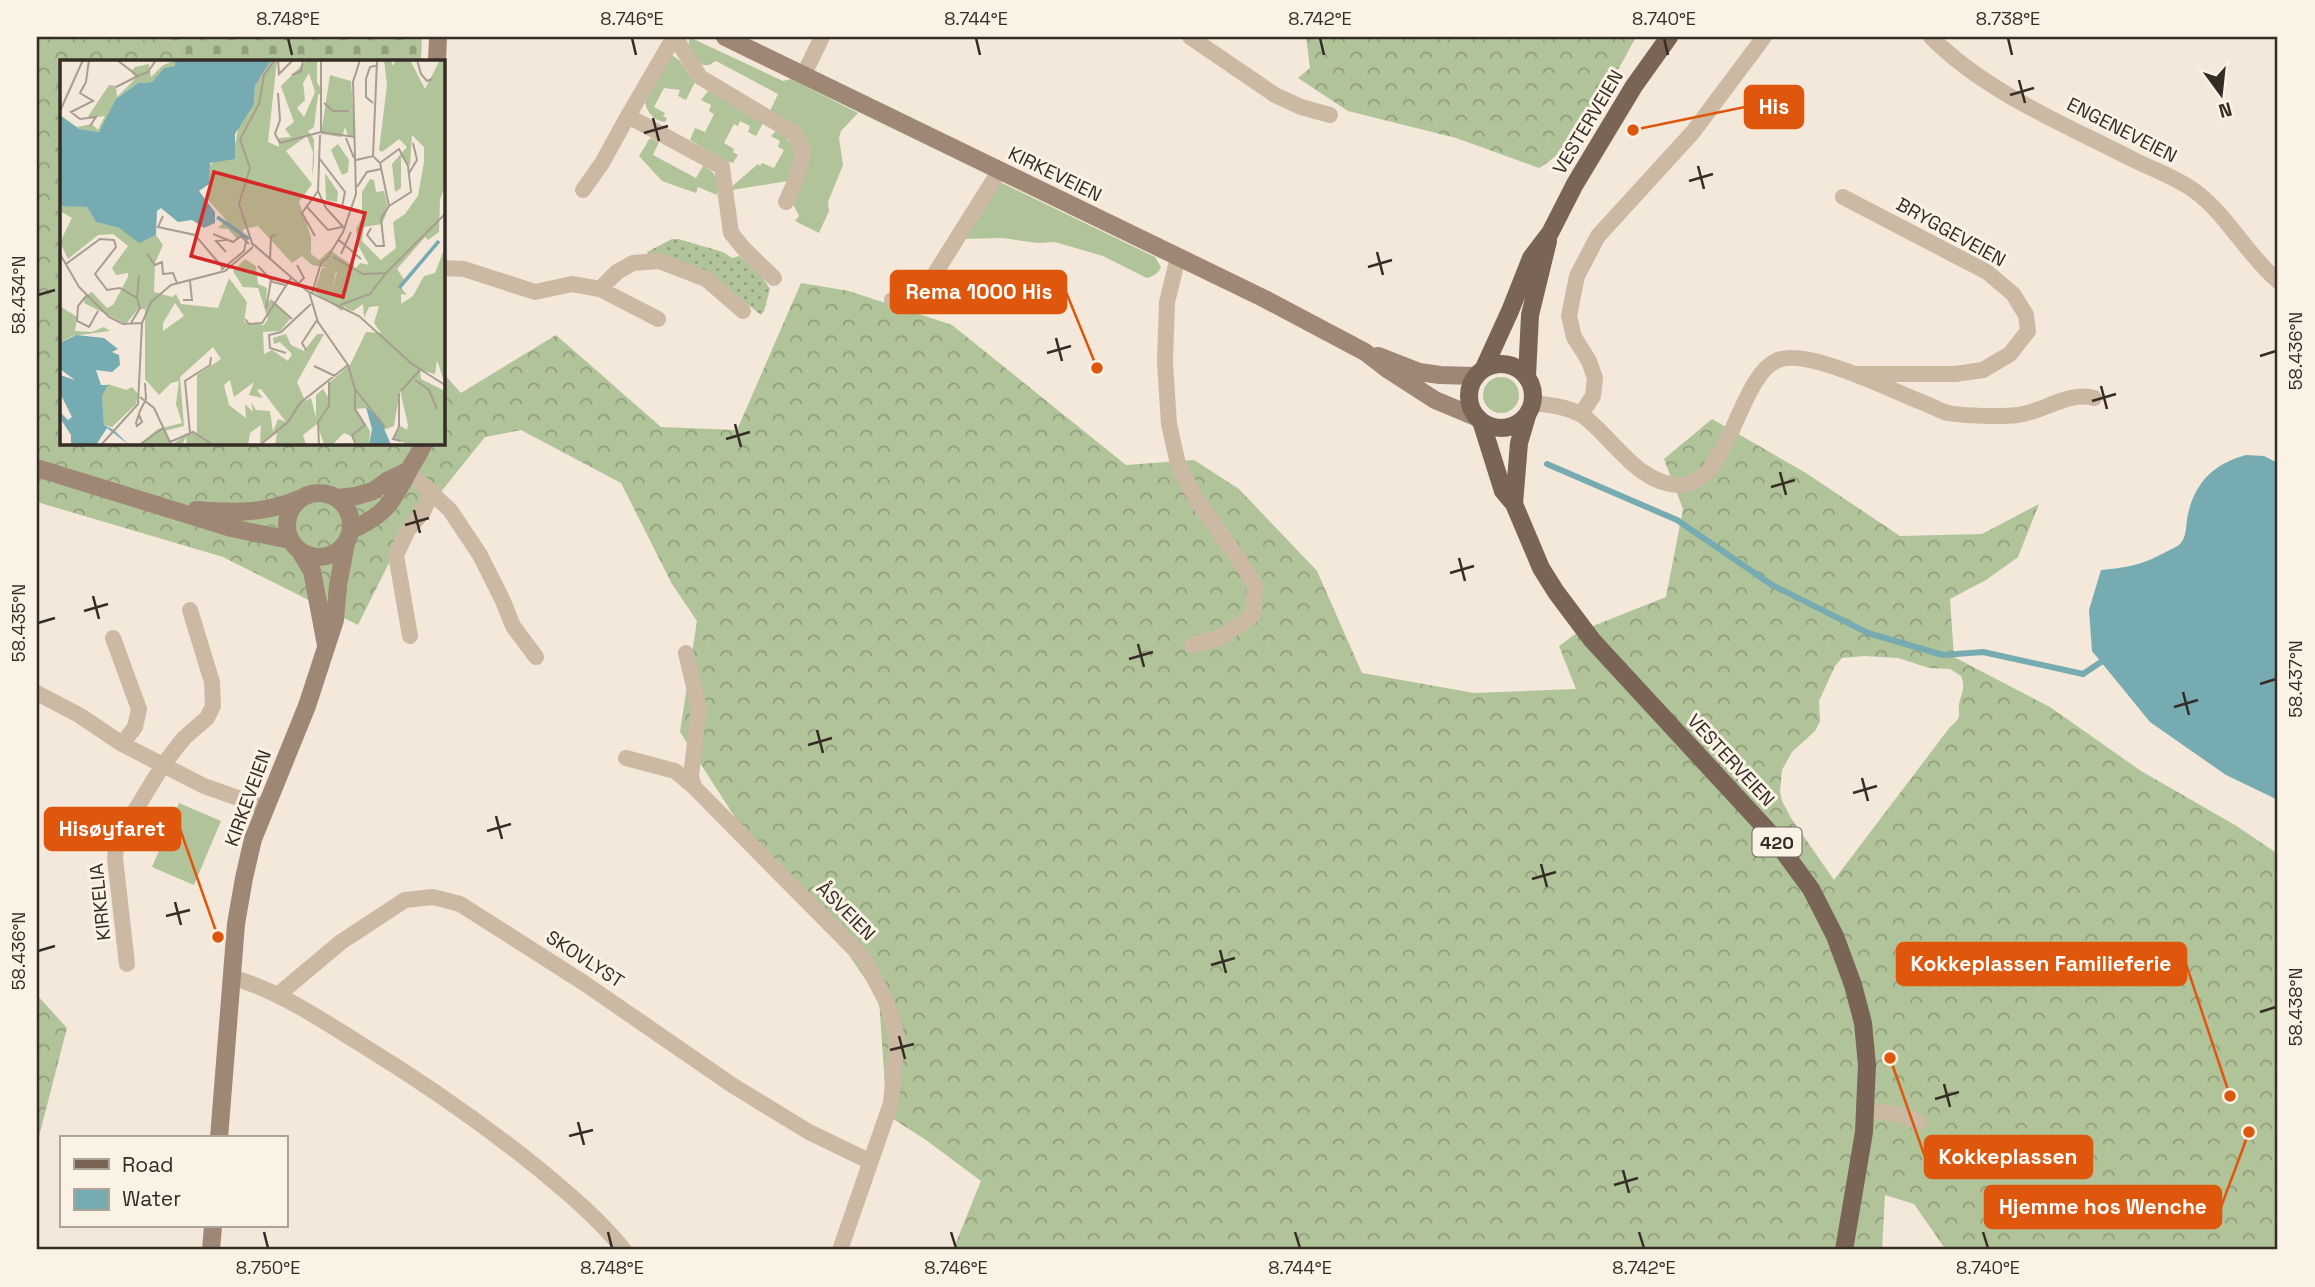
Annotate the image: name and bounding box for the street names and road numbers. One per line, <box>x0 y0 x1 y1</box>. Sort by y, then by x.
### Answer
street label: VESTERVEIEN <box>1547 65 1629 179</box>
street label: ENGENEVEIEN <box>2063 92 2181 168</box>
street label: KIRKEVEIEN <box>1004 141 1106 207</box>
street label: BRYGGEVEIEN <box>1892 192 2010 272</box>
street label: VESTERVEIEN <box>1682 708 1780 812</box>
street label: KIRKEVEIEN <box>219 746 277 850</box>
road number: 420 <box>1752 828 1802 856</box>
street label: KIRKELIA <box>84 862 116 942</box>
street label: ÅSVEIEN <box>811 876 881 946</box>
street label: SKOVLYST <box>541 924 629 994</box>

